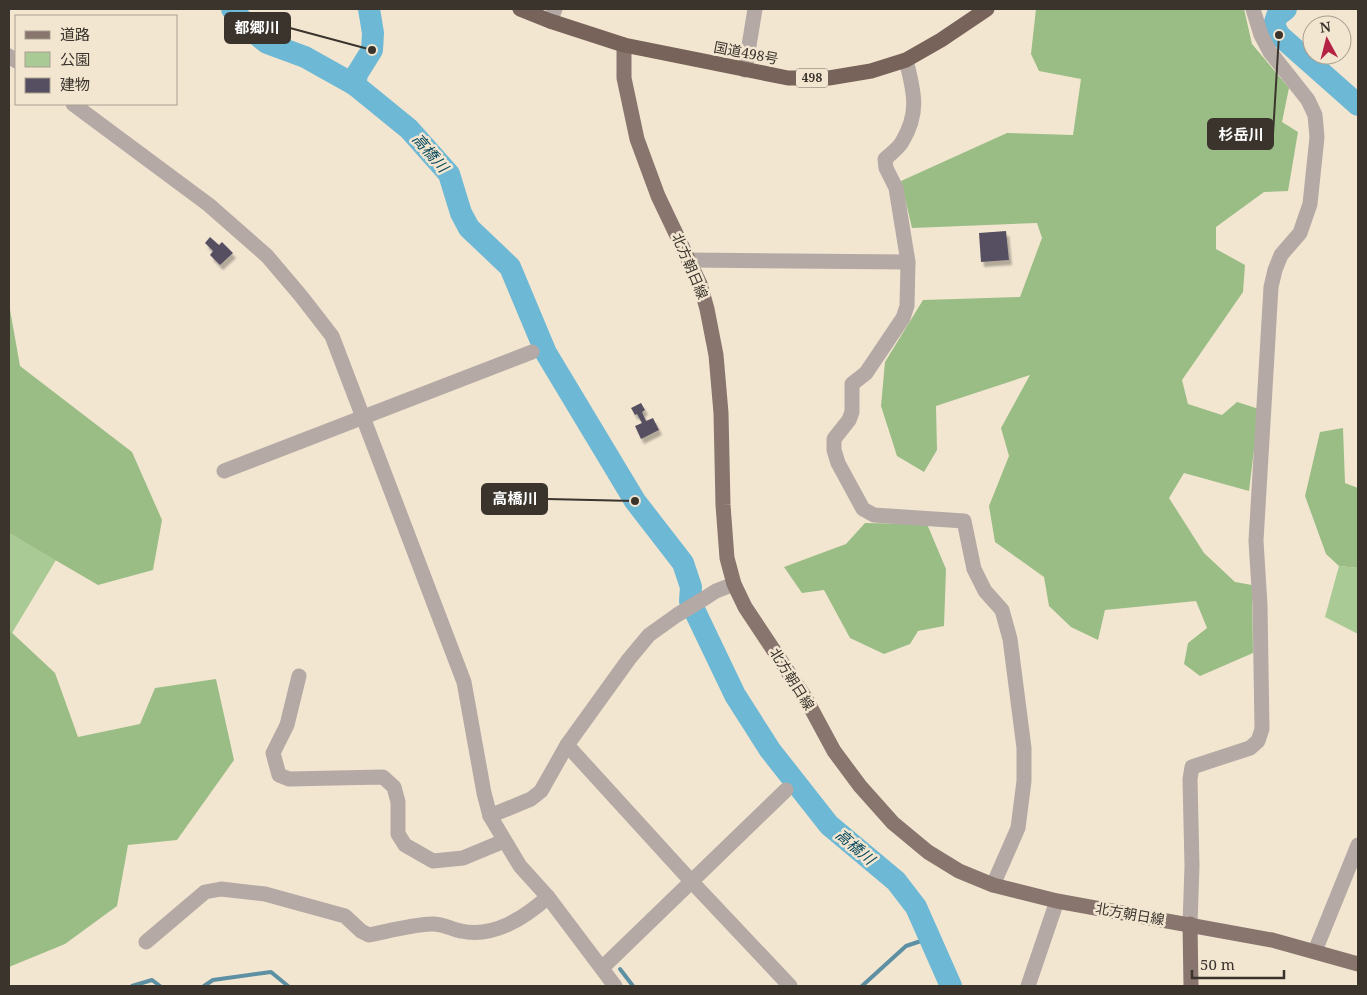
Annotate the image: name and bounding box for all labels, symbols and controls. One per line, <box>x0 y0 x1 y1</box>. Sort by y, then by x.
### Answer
callout: 都郷川 <box>225 13 290 43</box>
legend <box>15 15 178 105</box>
north arrow <box>1302 15 1352 65</box>
text: N <box>1319 16 1332 37</box>
text: 都郷川 <box>234 17 280 37</box>
text: 道路 <box>60 24 90 44</box>
street label: 国道498号 <box>712 37 780 68</box>
text: 公園 <box>60 49 90 69</box>
road number: 498 <box>796 68 828 88</box>
text: 建物 <box>60 74 90 94</box>
callout: 杉岳川 <box>1208 119 1273 149</box>
text: 杉岳川 <box>1218 124 1264 144</box>
water label: 高橋川 <box>408 129 454 177</box>
street label: 北方朝日線 <box>668 230 713 302</box>
callout: 高橋川 <box>482 484 547 514</box>
text: 高橋川 <box>492 488 538 508</box>
street label: 北方朝日線 <box>766 644 819 713</box>
water label: 高橋川 <box>832 824 881 870</box>
street label: 北方朝日線 <box>1094 898 1166 929</box>
scale bar <box>1192 948 1284 980</box>
text: 50 m <box>1200 954 1235 974</box>

